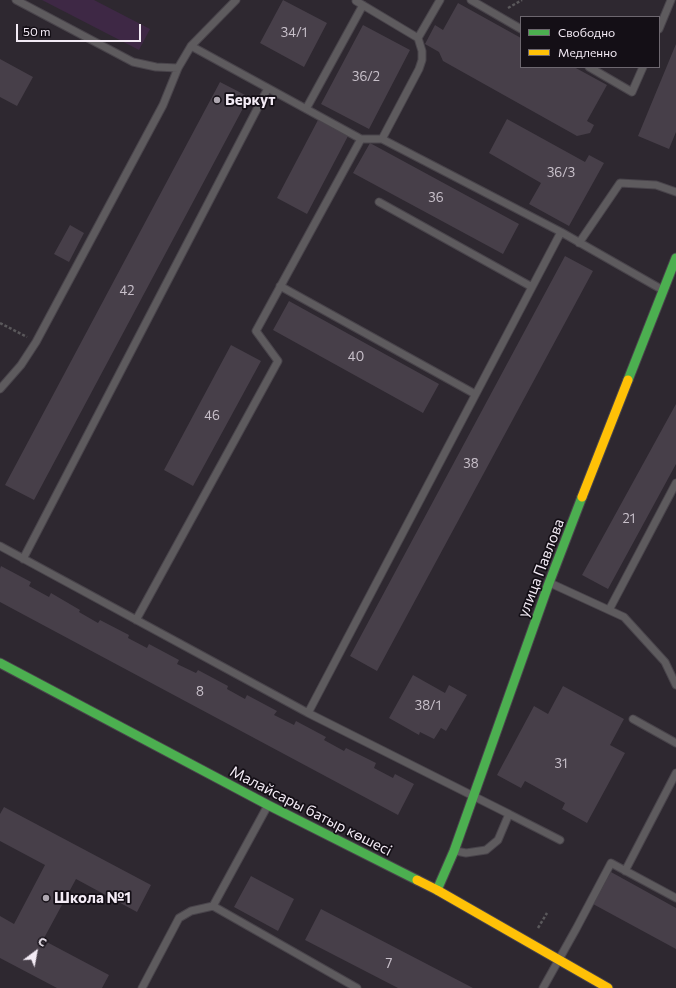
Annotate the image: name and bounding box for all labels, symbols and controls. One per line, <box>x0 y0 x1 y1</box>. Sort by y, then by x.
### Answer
scale bar <box>18 16 143 42</box>
legend <box>520 16 660 68</box>
text: 50 m <box>23 24 51 38</box>
house number: 34/1 <box>281 25 307 41</box>
text: Свободно <box>558 25 615 39</box>
text: Медленно <box>558 45 617 59</box>
house number: 36/2 <box>352 69 380 85</box>
place label: Беркут <box>225 91 275 109</box>
marker: Беркут <box>212 95 222 105</box>
house number: 36/3 <box>547 165 575 181</box>
house number: 36 <box>428 190 444 206</box>
house number: 42 <box>120 283 134 299</box>
house number: 40 <box>348 349 364 365</box>
house number: 46 <box>204 408 220 424</box>
house number: 38 <box>463 456 479 472</box>
house number: 21 <box>623 511 635 527</box>
street label: улица Павлова <box>514 516 568 620</box>
house number: 8 <box>196 684 204 700</box>
house number: 38/1 <box>415 698 441 714</box>
house number: 31 <box>555 756 567 772</box>
street label: Малайсары батыр көшесі <box>227 762 395 860</box>
place label: Школа №1 <box>54 889 131 907</box>
marker: Школа №1 <box>41 893 51 903</box>
north arrow <box>16 932 56 972</box>
text: С <box>36 934 49 949</box>
house number: 7 <box>386 956 392 972</box>

